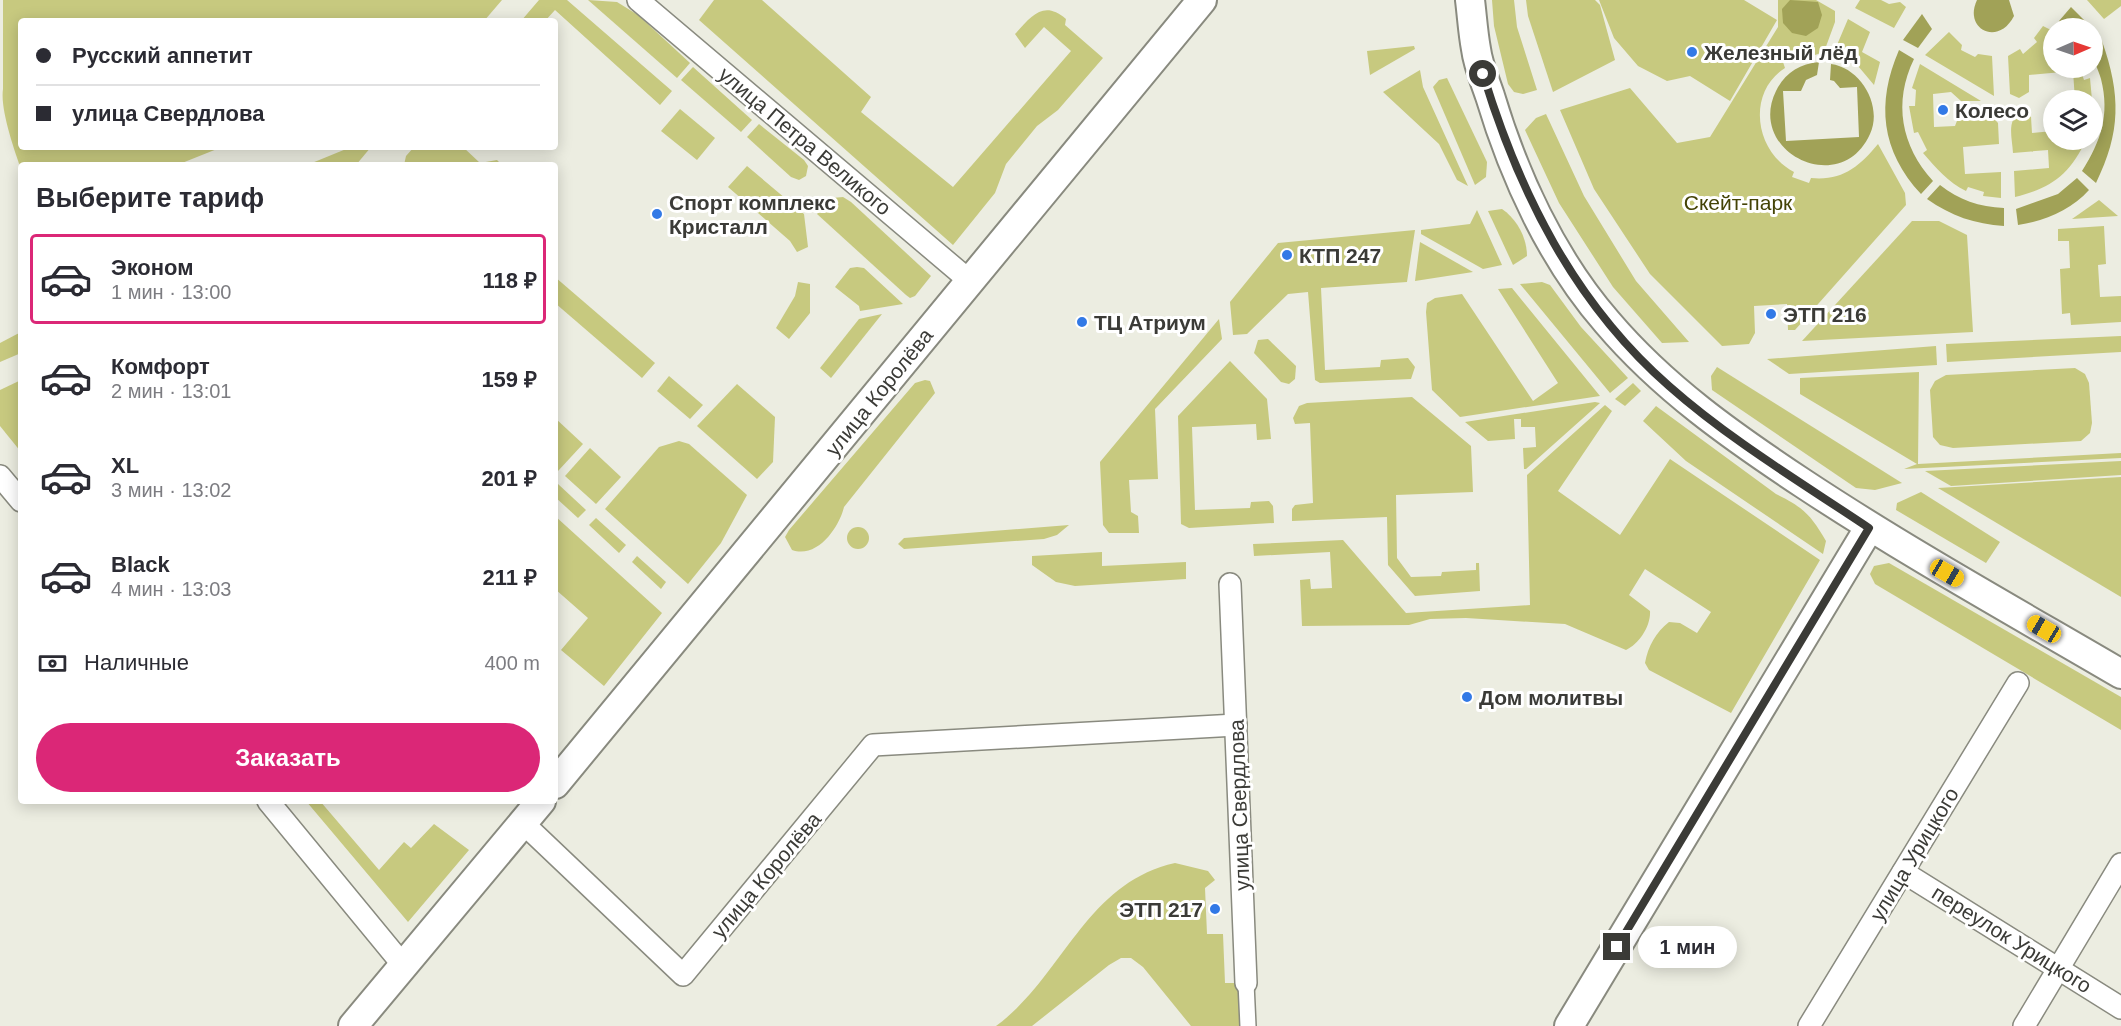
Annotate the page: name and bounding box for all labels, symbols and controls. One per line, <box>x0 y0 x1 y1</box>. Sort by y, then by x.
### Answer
north arrow <box>2043 18 2103 78</box>
map controls <box>2043 18 2103 150</box>
place label: Железный лёд <box>1703 41 1858 64</box>
text: Русский аппетит <box>72 43 253 68</box>
marker: Железный лёд <box>1685 45 1699 59</box>
route start <box>1469 60 1496 87</box>
street label: улица Петра Великого <box>714 62 896 220</box>
button: layers <box>2043 90 2103 150</box>
place label: Колесо <box>1955 99 2029 122</box>
text: улица Свердлова <box>72 101 264 126</box>
marker: Колесо <box>1936 103 1950 117</box>
text: Выберите тариф <box>36 183 264 213</box>
place label: Спорт комплекс Кристалл <box>669 191 836 238</box>
park label: Скейт-парк <box>1684 191 1793 214</box>
marker: Спорт комплекс Кристалл <box>650 207 664 221</box>
place label: КТП 247 <box>1299 244 1381 267</box>
marker: КТП 247 <box>1280 248 1294 262</box>
icon: car <box>39 252 93 306</box>
text: Эконом <box>111 255 194 280</box>
text: 118 ₽ <box>483 268 537 293</box>
text: 1 мин · 13:00 <box>111 281 231 303</box>
place label: ЭТП 216 <box>1783 303 1867 326</box>
marker: ЭТП 216 <box>1764 307 1778 321</box>
place label: ТЦ Атриум <box>1094 311 1206 334</box>
marker: ТЦ Атриум <box>1075 315 1089 329</box>
street label: улица Королёва <box>821 324 938 460</box>
icon: car <box>39 351 93 405</box>
text: Комфорт <box>111 354 210 379</box>
text: 159 ₽ <box>481 367 537 392</box>
text: 2 мин · 13:01 <box>111 380 231 402</box>
icon: car <box>39 450 93 504</box>
text: XL <box>111 453 139 478</box>
text: 201 ₽ <box>481 466 537 491</box>
text: 3 мин · 13:02 <box>111 479 231 501</box>
icon: car <box>39 549 93 603</box>
text: Black <box>111 552 170 577</box>
car <box>1927 556 1967 590</box>
text: 211 ₽ <box>483 565 537 590</box>
text: 4 мин · 13:03 <box>111 578 231 600</box>
car <box>2024 612 2064 646</box>
icon: cash <box>36 647 69 680</box>
text: Наличные <box>84 650 189 675</box>
text: 400 m <box>484 652 540 674</box>
place label: Дом молитвы <box>1479 686 1623 709</box>
marker: Дом молитвы <box>1460 690 1474 704</box>
street label: улица Свердлова <box>1225 719 1253 891</box>
button: Заказать <box>36 723 540 792</box>
street label: улица Урицкого <box>1865 783 1963 925</box>
street label: улица Королёва <box>707 807 825 942</box>
street label: переулок Урицкого <box>1928 881 2096 997</box>
place label: ЭТП 217 <box>1119 898 1203 921</box>
marker: ЭТП 217 <box>1208 902 1222 916</box>
callout: 1 мин <box>1638 926 1737 968</box>
route end <box>1603 933 1630 960</box>
text: 1 мин <box>1660 936 1715 958</box>

